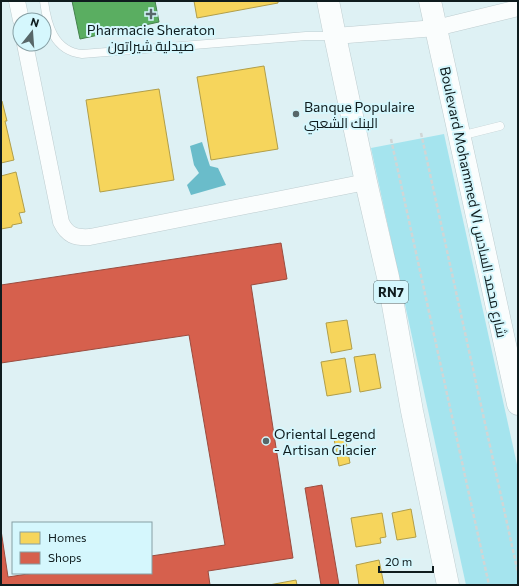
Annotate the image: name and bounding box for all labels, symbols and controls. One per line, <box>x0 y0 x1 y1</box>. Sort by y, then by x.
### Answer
marker: Pharmacie Sheraton صيدلية شيراتون <box>146 9 156 19</box>
north arrow <box>12 12 52 52</box>
text: N <box>29 15 41 29</box>
place label: Pharmacie Sheraton صيدلية شيراتون <box>87 21 215 54</box>
street label: Boulevard Mohammed VI شارع محمد السادس <box>436 65 511 339</box>
place label: Banque Populaire البنك الشعبي <box>304 98 415 135</box>
marker: Banque Populaire البنك الشعبي <box>291 109 301 119</box>
road number: RN7 <box>374 281 408 303</box>
place label: Oriental Legend - Artisan Glacier <box>274 425 377 458</box>
marker: Oriental Legend - Artisan Glacier <box>261 436 271 446</box>
legend <box>12 522 152 574</box>
text: Homes <box>48 530 86 544</box>
scale bar <box>379 548 433 574</box>
text: Shops <box>48 550 82 564</box>
text: 20 m <box>385 554 412 568</box>

